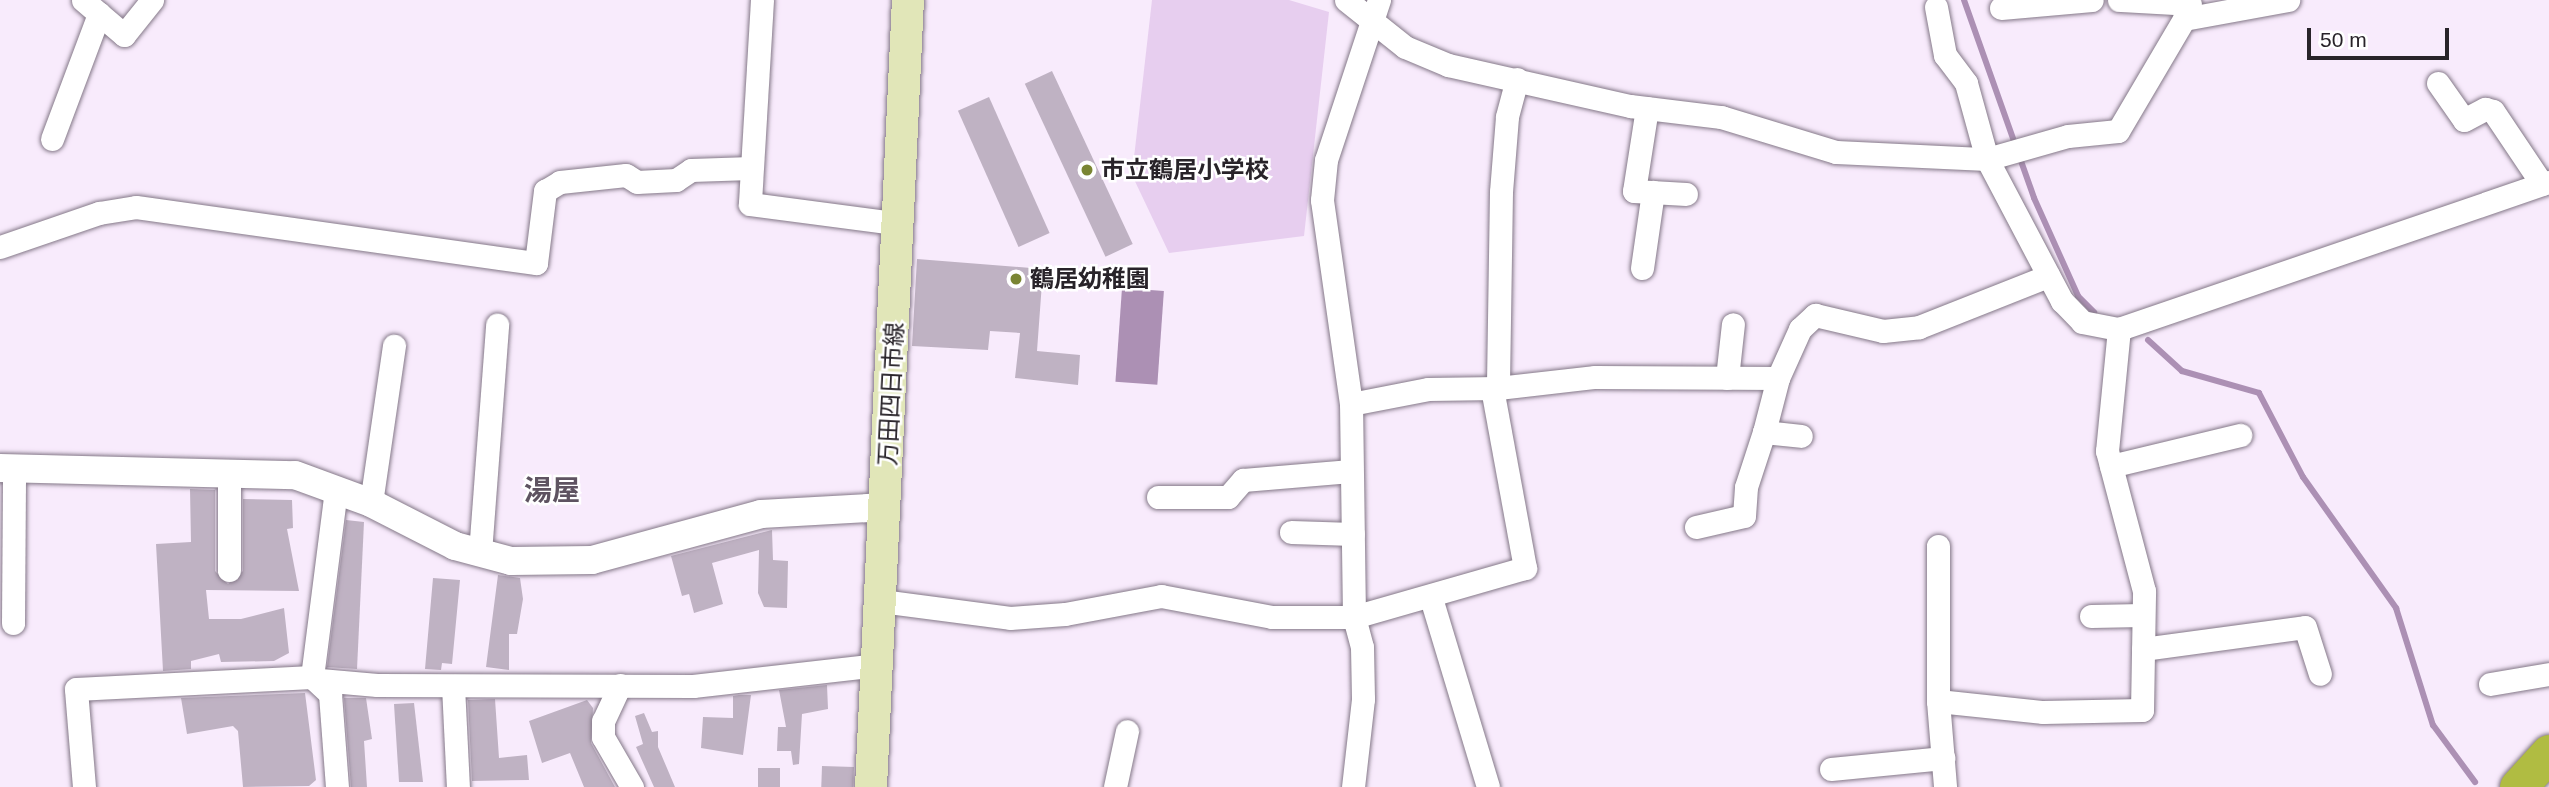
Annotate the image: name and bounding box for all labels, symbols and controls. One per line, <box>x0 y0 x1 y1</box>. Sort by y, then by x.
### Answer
scale bar <box>2311 14 2453 58</box>
text: 50 m <box>2320 28 2367 51</box>
place label: 市立鶴居小学校 <box>1101 156 1269 184</box>
marker: 市立鶴居小学校 <box>1079 162 1095 178</box>
place label: 鶴居幼稚園 <box>1030 265 1150 293</box>
marker: 鶴居幼稚園 <box>1008 271 1024 287</box>
street label: 万田四日市線 <box>873 321 909 467</box>
district label: 湯屋 <box>524 474 580 508</box>

